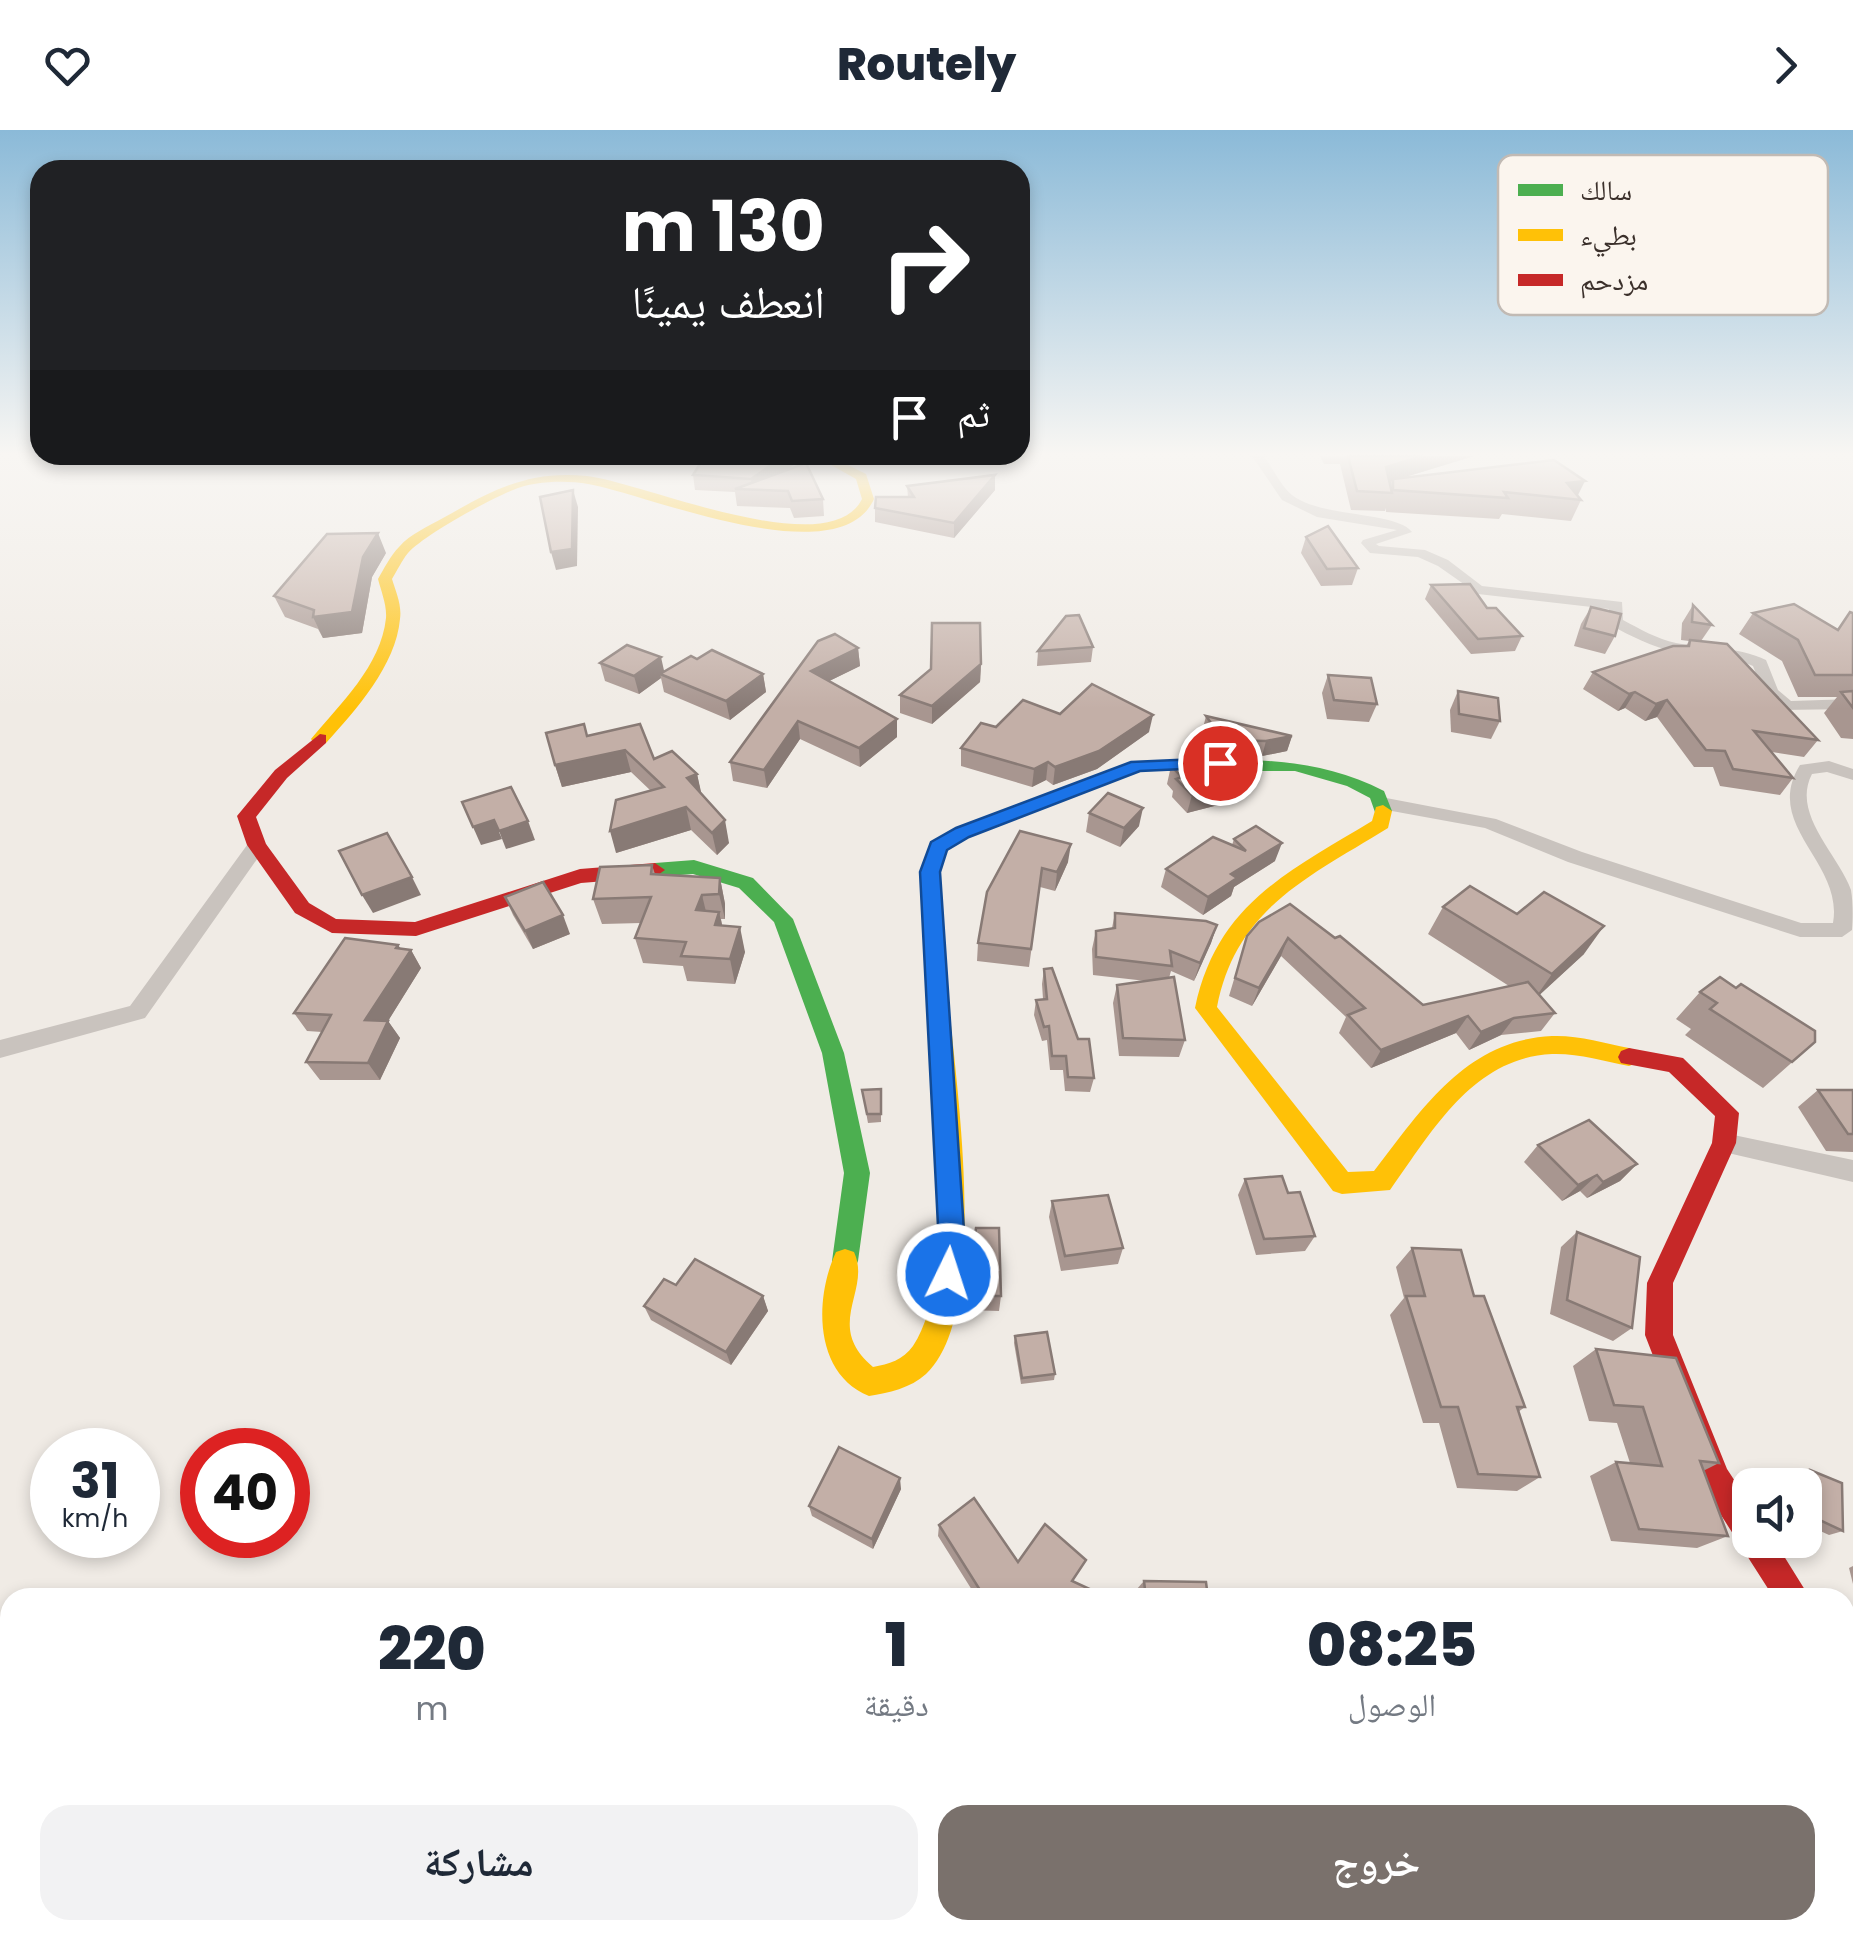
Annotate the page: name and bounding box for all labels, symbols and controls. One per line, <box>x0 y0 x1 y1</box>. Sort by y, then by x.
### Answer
text: Routely <box>837 33 1016 96</box>
icon: heart <box>40 38 95 93</box>
icon: forward <box>1758 38 1813 93</box>
legend <box>1498 155 1828 315</box>
text: سالك <box>1580 171 1632 210</box>
text: 130 m <box>622 177 825 276</box>
icon: right <box>860 200 990 330</box>
text: بطيء <box>1580 216 1637 258</box>
text: مزدحم <box>1580 261 1648 300</box>
text: انعطف يمينًا <box>631 271 825 334</box>
text: ثم <box>957 387 990 440</box>
icon: arrive <box>882 390 937 445</box>
pin <box>1178 721 1263 806</box>
icon: arrive <box>1193 736 1248 791</box>
position arrow <box>896 1222 1000 1326</box>
speed limit sign: 40 <box>180 1428 310 1558</box>
text: 31 <box>70 1445 120 1516</box>
map controls <box>1732 1468 1822 1558</box>
button: sound <box>1732 1468 1822 1558</box>
text: km/h <box>62 1501 128 1536</box>
text: 1 <box>885 1603 908 1687</box>
text: 08:25 <box>1307 1603 1477 1687</box>
text: 220 <box>378 1607 486 1691</box>
text: دقيقة <box>864 1682 929 1727</box>
text: الوصول <box>1348 1682 1436 1727</box>
text: m <box>415 1686 448 1731</box>
button: مشاركة <box>40 1805 918 1920</box>
button: خروج <box>938 1805 1815 1920</box>

